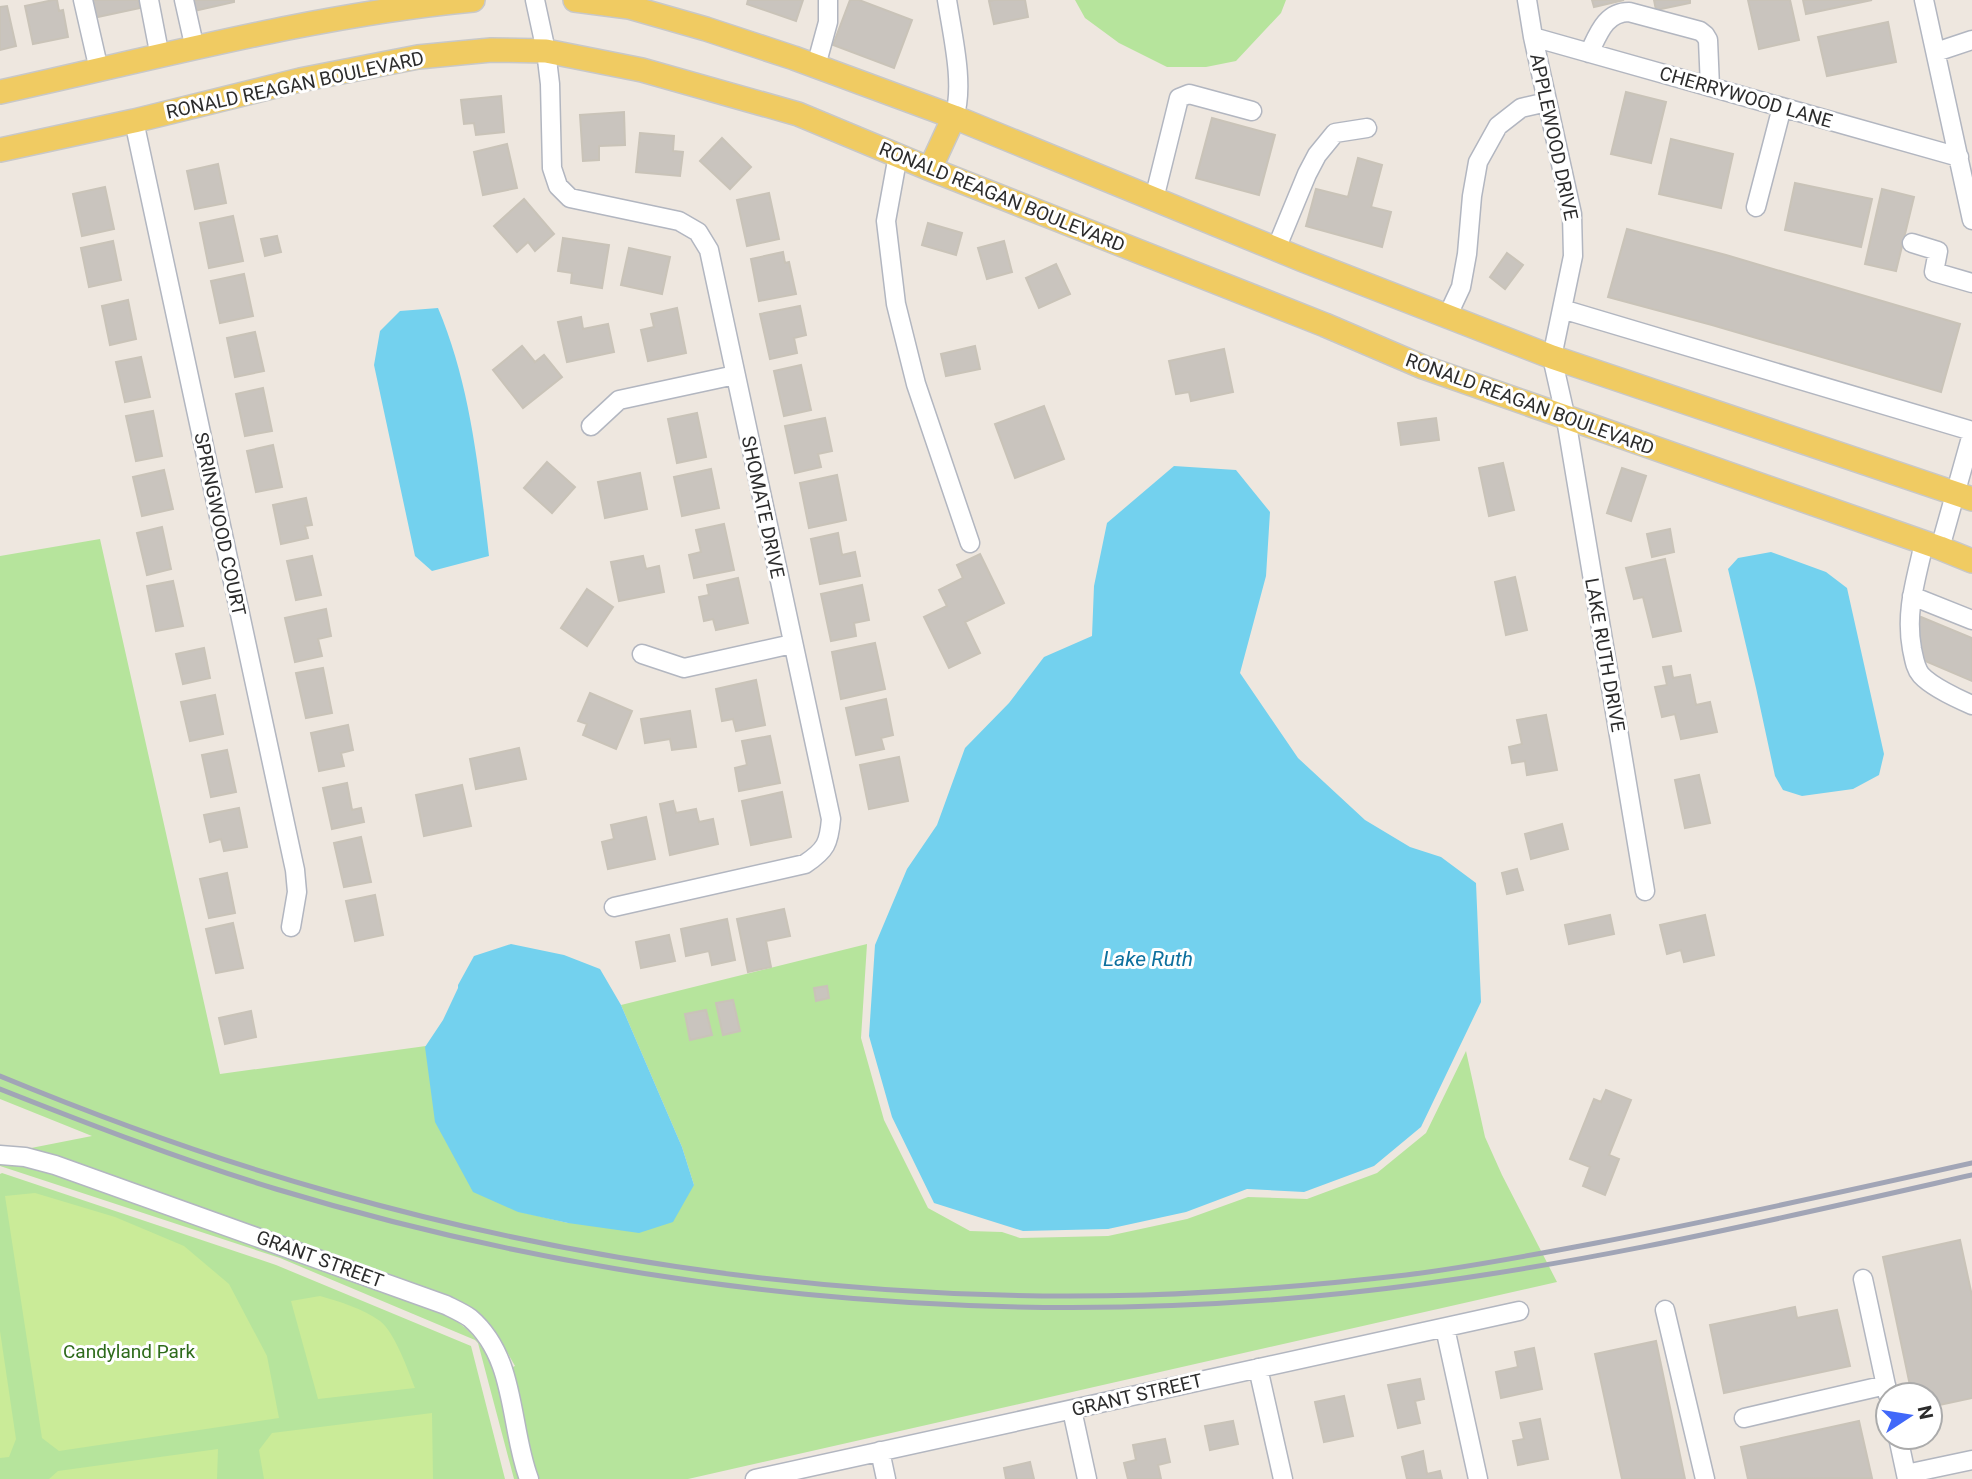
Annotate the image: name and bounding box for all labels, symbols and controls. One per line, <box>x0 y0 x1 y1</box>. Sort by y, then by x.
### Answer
street label: RONALD REAGAN BOULEVARD <box>164 46 426 124</box>
street label: APPLEWOOD DRIVE <box>1525 52 1583 223</box>
street label: CHERRYWOOD LANE <box>1657 61 1835 133</box>
street label: RONALD REAGAN BOULEVARD <box>876 137 1128 257</box>
street label: RONALD REAGAN BOULEVARD <box>1403 348 1657 460</box>
street label: SPRINGWOOD COURT <box>189 430 251 618</box>
street label: SHOMATE DRIVE <box>737 434 789 580</box>
street label: LAKE RUTH DRIVE <box>1580 576 1630 734</box>
water label: Lake Ruth <box>1103 947 1193 971</box>
street label: GRANT STREET <box>253 1225 387 1293</box>
park label: Candyland Park <box>63 1340 195 1363</box>
street label: GRANT STREET <box>1069 1369 1205 1421</box>
north arrow <box>1874 1381 1944 1451</box>
text: N <box>1912 1404 1938 1422</box>

